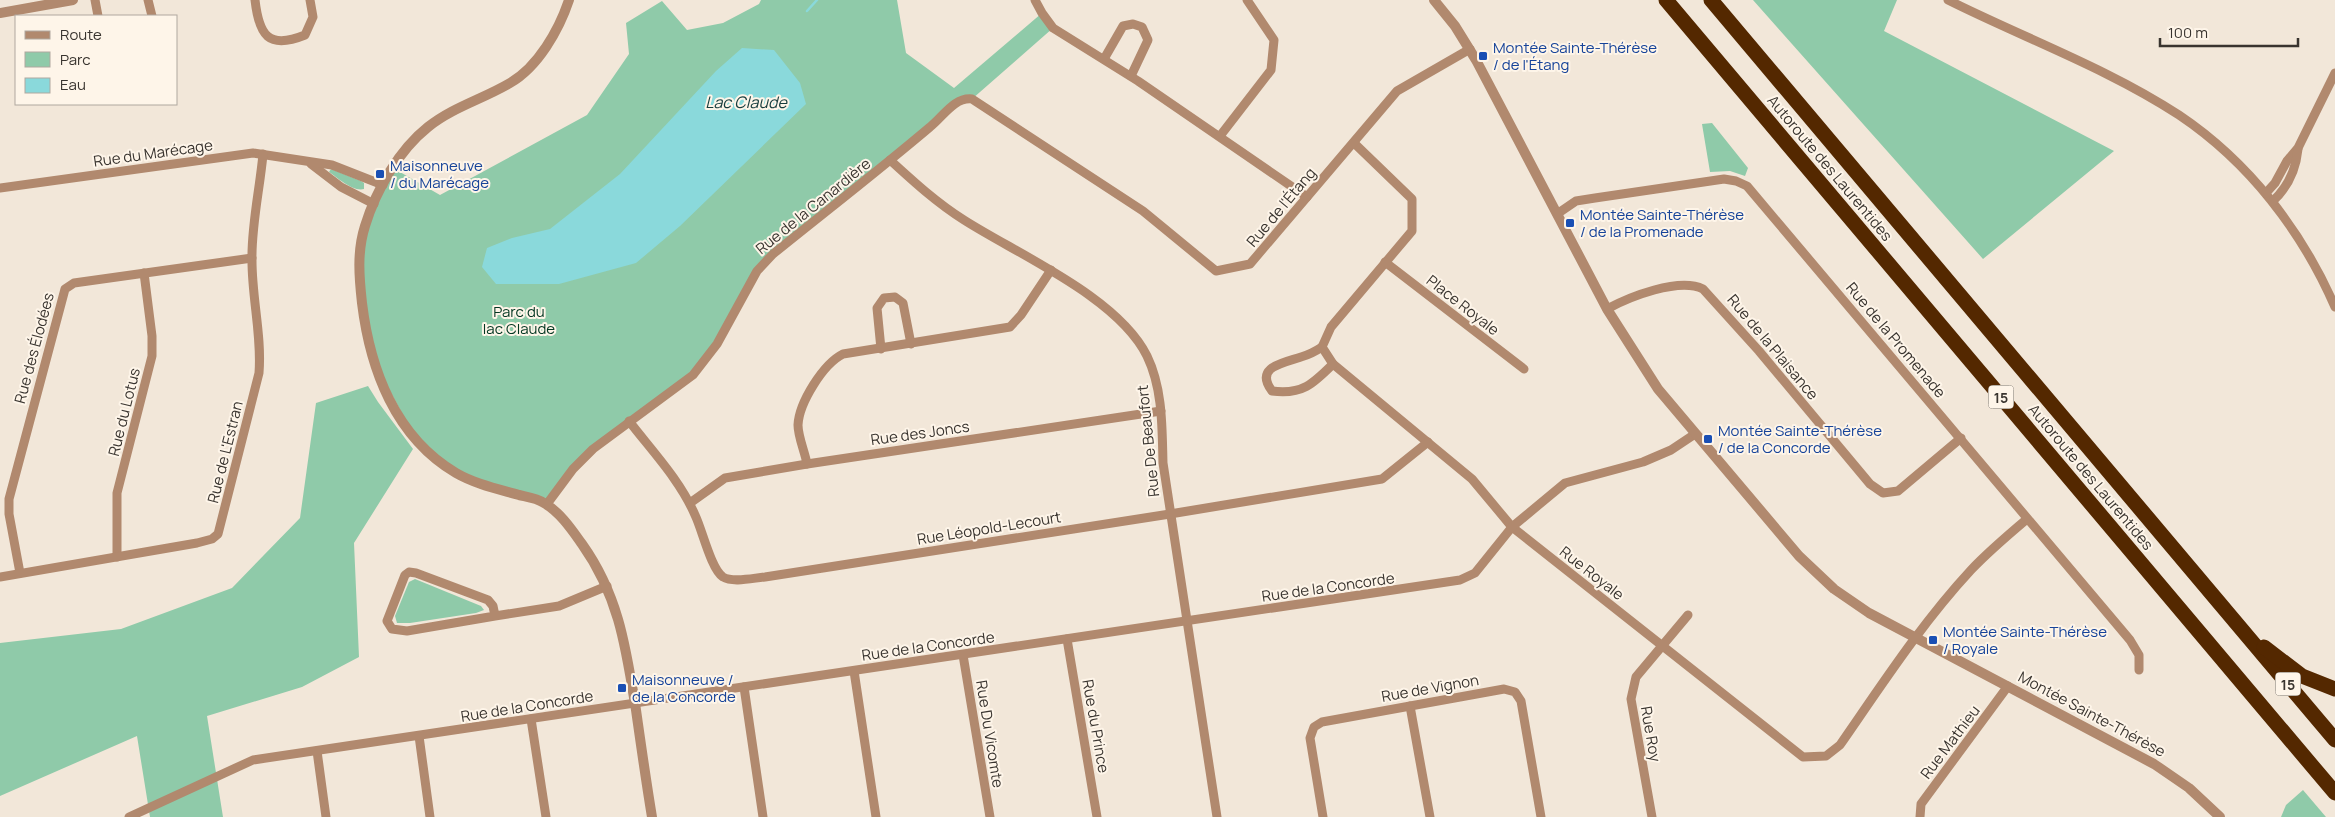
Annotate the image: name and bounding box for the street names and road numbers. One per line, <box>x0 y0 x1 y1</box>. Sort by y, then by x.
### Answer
street label: Autoroute des Laurentides <box>1763 91 1897 246</box>
street label: Rue du Marécage <box>92 134 214 172</box>
street label: Rue de la Canardière <box>751 153 875 259</box>
street label: Rue de l'Étang <box>1242 163 1320 251</box>
street label: Place Royale <box>1422 270 1504 340</box>
street label: Rue de la Promenade <box>1841 278 1951 402</box>
street label: Rue des Élodées <box>9 290 59 406</box>
street label: Rue de la Plaisance <box>1723 290 1824 404</box>
street label: Rue du Lotus <box>103 366 145 458</box>
street label: Rue De Beaufort <box>1132 384 1164 498</box>
road number: 15 <box>1988 386 2014 408</box>
street label: Rue de L'Estran <box>202 399 248 505</box>
street label: Autoroute des Laurentides <box>2024 400 2158 555</box>
street label: Rue des Joncs <box>869 416 971 450</box>
street label: Rue Léopold-Lecourt <box>915 506 1063 550</box>
street label: Rue Royale <box>1555 541 1629 605</box>
street label: Rue de la Concorde <box>1260 567 1396 607</box>
street label: Rue de la Concorde <box>860 626 996 666</box>
street label: Montée Sainte-Thérèse <box>2015 666 2170 762</box>
street label: Rue de Vignon <box>1380 669 1480 707</box>
road number: 15 <box>2276 672 2300 696</box>
street label: Rue du Prince <box>1077 678 1115 775</box>
street label: Rue Du Vicomte <box>971 679 1009 789</box>
street label: Rue de la Concorde <box>459 685 595 727</box>
street label: Rue Mathieu <box>1915 701 1985 783</box>
street label: Rue Roy <box>1636 705 1666 764</box>

